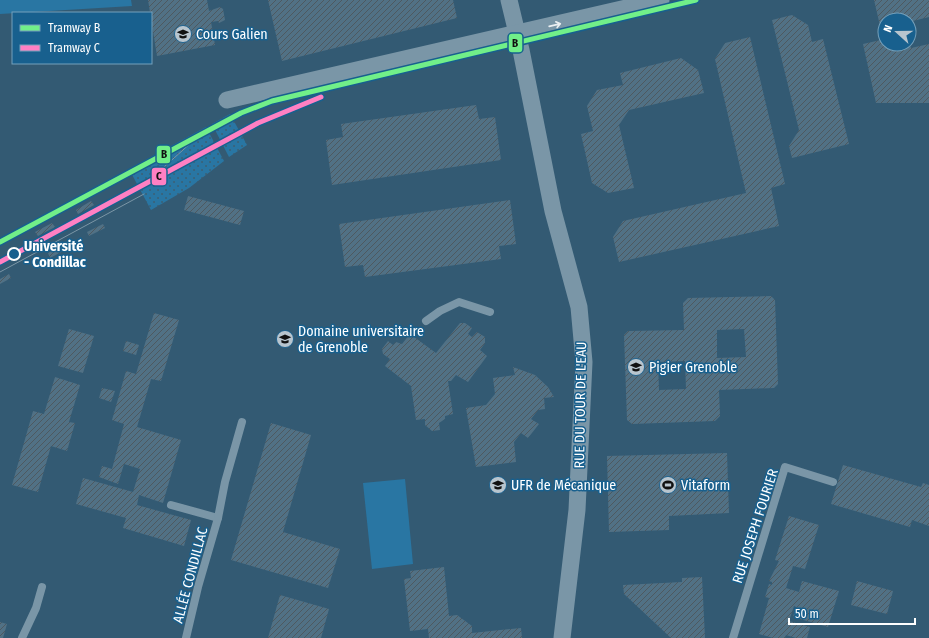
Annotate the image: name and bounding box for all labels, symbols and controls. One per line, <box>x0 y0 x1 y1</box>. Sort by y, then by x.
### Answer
legend <box>12 12 152 64</box>
north arrow <box>877 12 917 52</box>
text: Tramway B <box>48 21 101 35</box>
one-way arrow <box>548 21 561 29</box>
text: N <box>881 23 895 34</box>
school or university icon: Cours Galien <box>173 24 193 44</box>
place label: Cours Galien <box>196 26 268 43</box>
line badge: B <box>508 33 523 53</box>
text: B <box>512 37 518 50</box>
text: Tramway C <box>48 41 100 55</box>
line badge: B <box>156 145 171 164</box>
text: B <box>161 148 167 161</box>
line badge: C <box>151 167 167 186</box>
text: C <box>156 170 162 183</box>
place label: Université - Condillac <box>24 238 87 271</box>
marker: Université - Condillac <box>7 247 21 261</box>
place label: Domaine universitaire de Grenoble <box>298 323 424 356</box>
school or university icon: Domaine universitaire de Grenoble <box>275 329 295 349</box>
street label: RUE DU TOUR DE L'EAU <box>571 341 590 469</box>
school or university icon: Pigier Grenoble <box>626 357 646 377</box>
place label: Pigier Grenoble <box>649 359 737 376</box>
street label: RUE JOSEPH FOURIER <box>729 466 782 585</box>
school or university icon: UFR de Mécanique <box>488 475 508 495</box>
sports icon: Vitaform <box>658 475 678 495</box>
place label: UFR de Mécanique <box>511 477 616 494</box>
place label: Vitaform <box>681 477 730 494</box>
street label: ALLÉE CONDILLAC <box>169 525 211 625</box>
scale bar <box>789 600 915 626</box>
text: 50 m <box>795 607 819 621</box>

